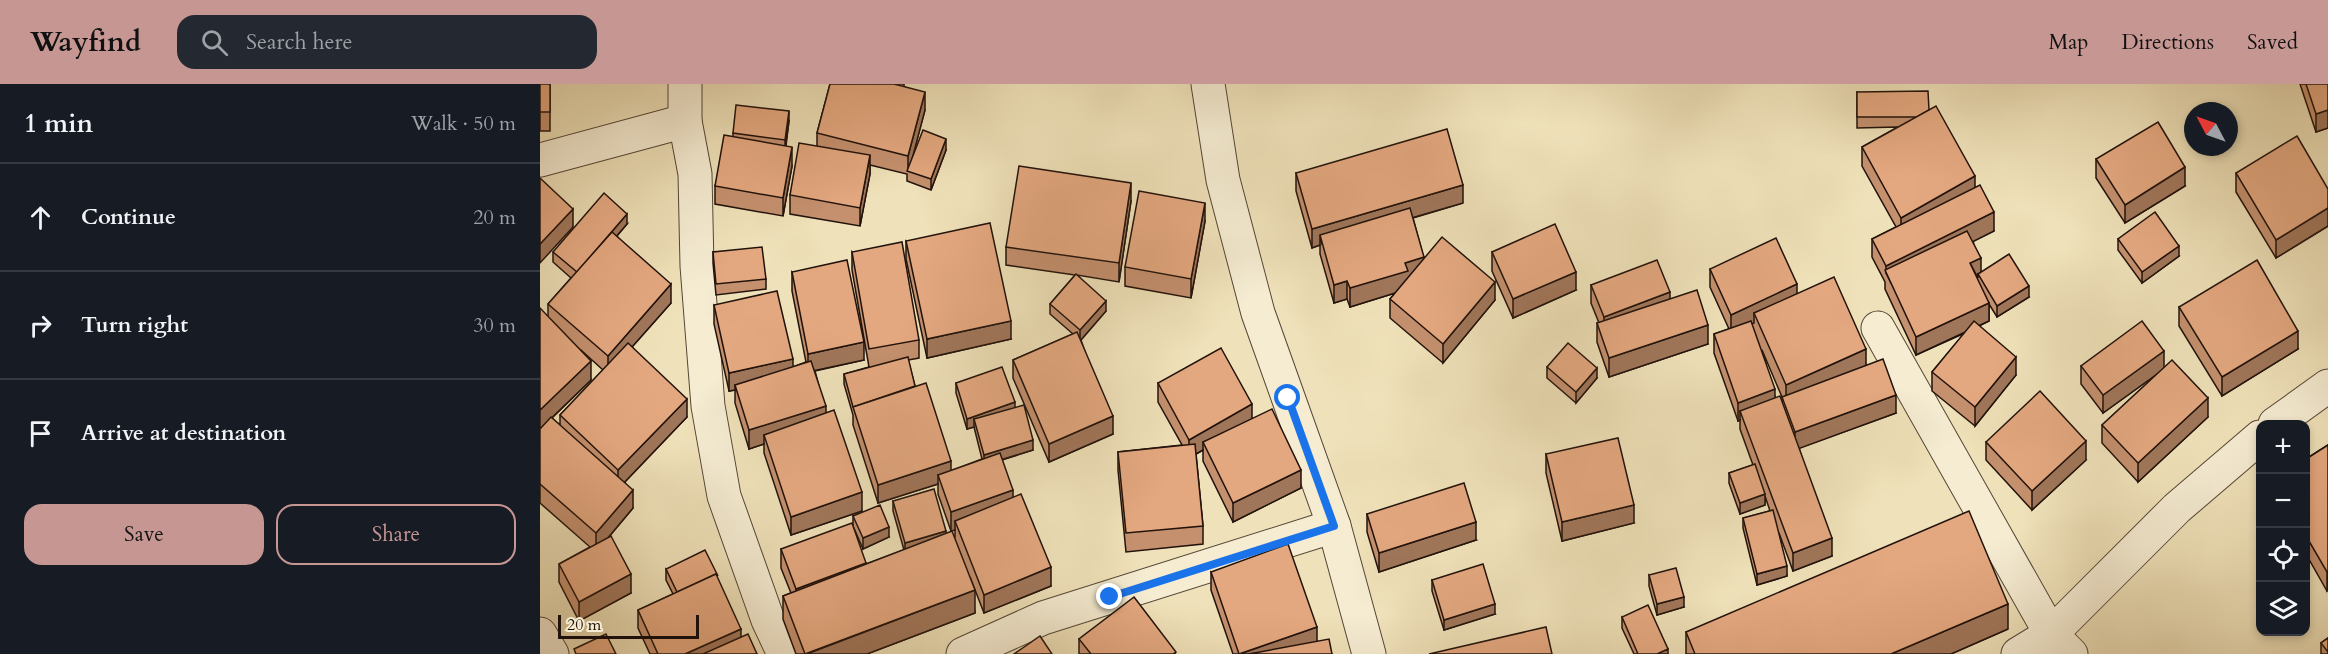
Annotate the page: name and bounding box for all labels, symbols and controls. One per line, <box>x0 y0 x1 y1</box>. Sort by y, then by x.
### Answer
search box <box>177 15 597 69</box>
text: Wayfind <box>30 23 141 61</box>
icon: search <box>198 26 231 59</box>
text: Search here <box>246 27 353 57</box>
text: Map <box>2048 28 2088 57</box>
text: Directions <box>2121 28 2214 57</box>
text: Saved <box>2247 28 2298 57</box>
north arrow <box>2184 102 2238 156</box>
text: 1 min <box>24 106 93 141</box>
text: Walk · 50 m <box>411 110 516 137</box>
icon: ahead <box>24 201 57 234</box>
text: Continue <box>81 202 176 232</box>
text: 20 m <box>473 204 516 231</box>
icon: right <box>24 309 57 342</box>
text: Turn right <box>81 310 188 340</box>
text: 30 m <box>473 312 516 339</box>
route start <box>1274 384 1300 410</box>
icon: arrive <box>24 417 57 450</box>
text: Arrive at destination <box>81 418 286 448</box>
map controls <box>2256 420 2310 636</box>
button: + <box>2256 420 2310 474</box>
button: − <box>2256 474 2310 528</box>
button: Save <box>24 504 264 565</box>
button: Share <box>276 504 516 565</box>
button: locate <box>2256 528 2310 582</box>
button: layers <box>2256 582 2310 636</box>
route end <box>1096 583 1122 609</box>
scale bar <box>558 612 699 640</box>
text: 20 m <box>567 614 601 636</box>

